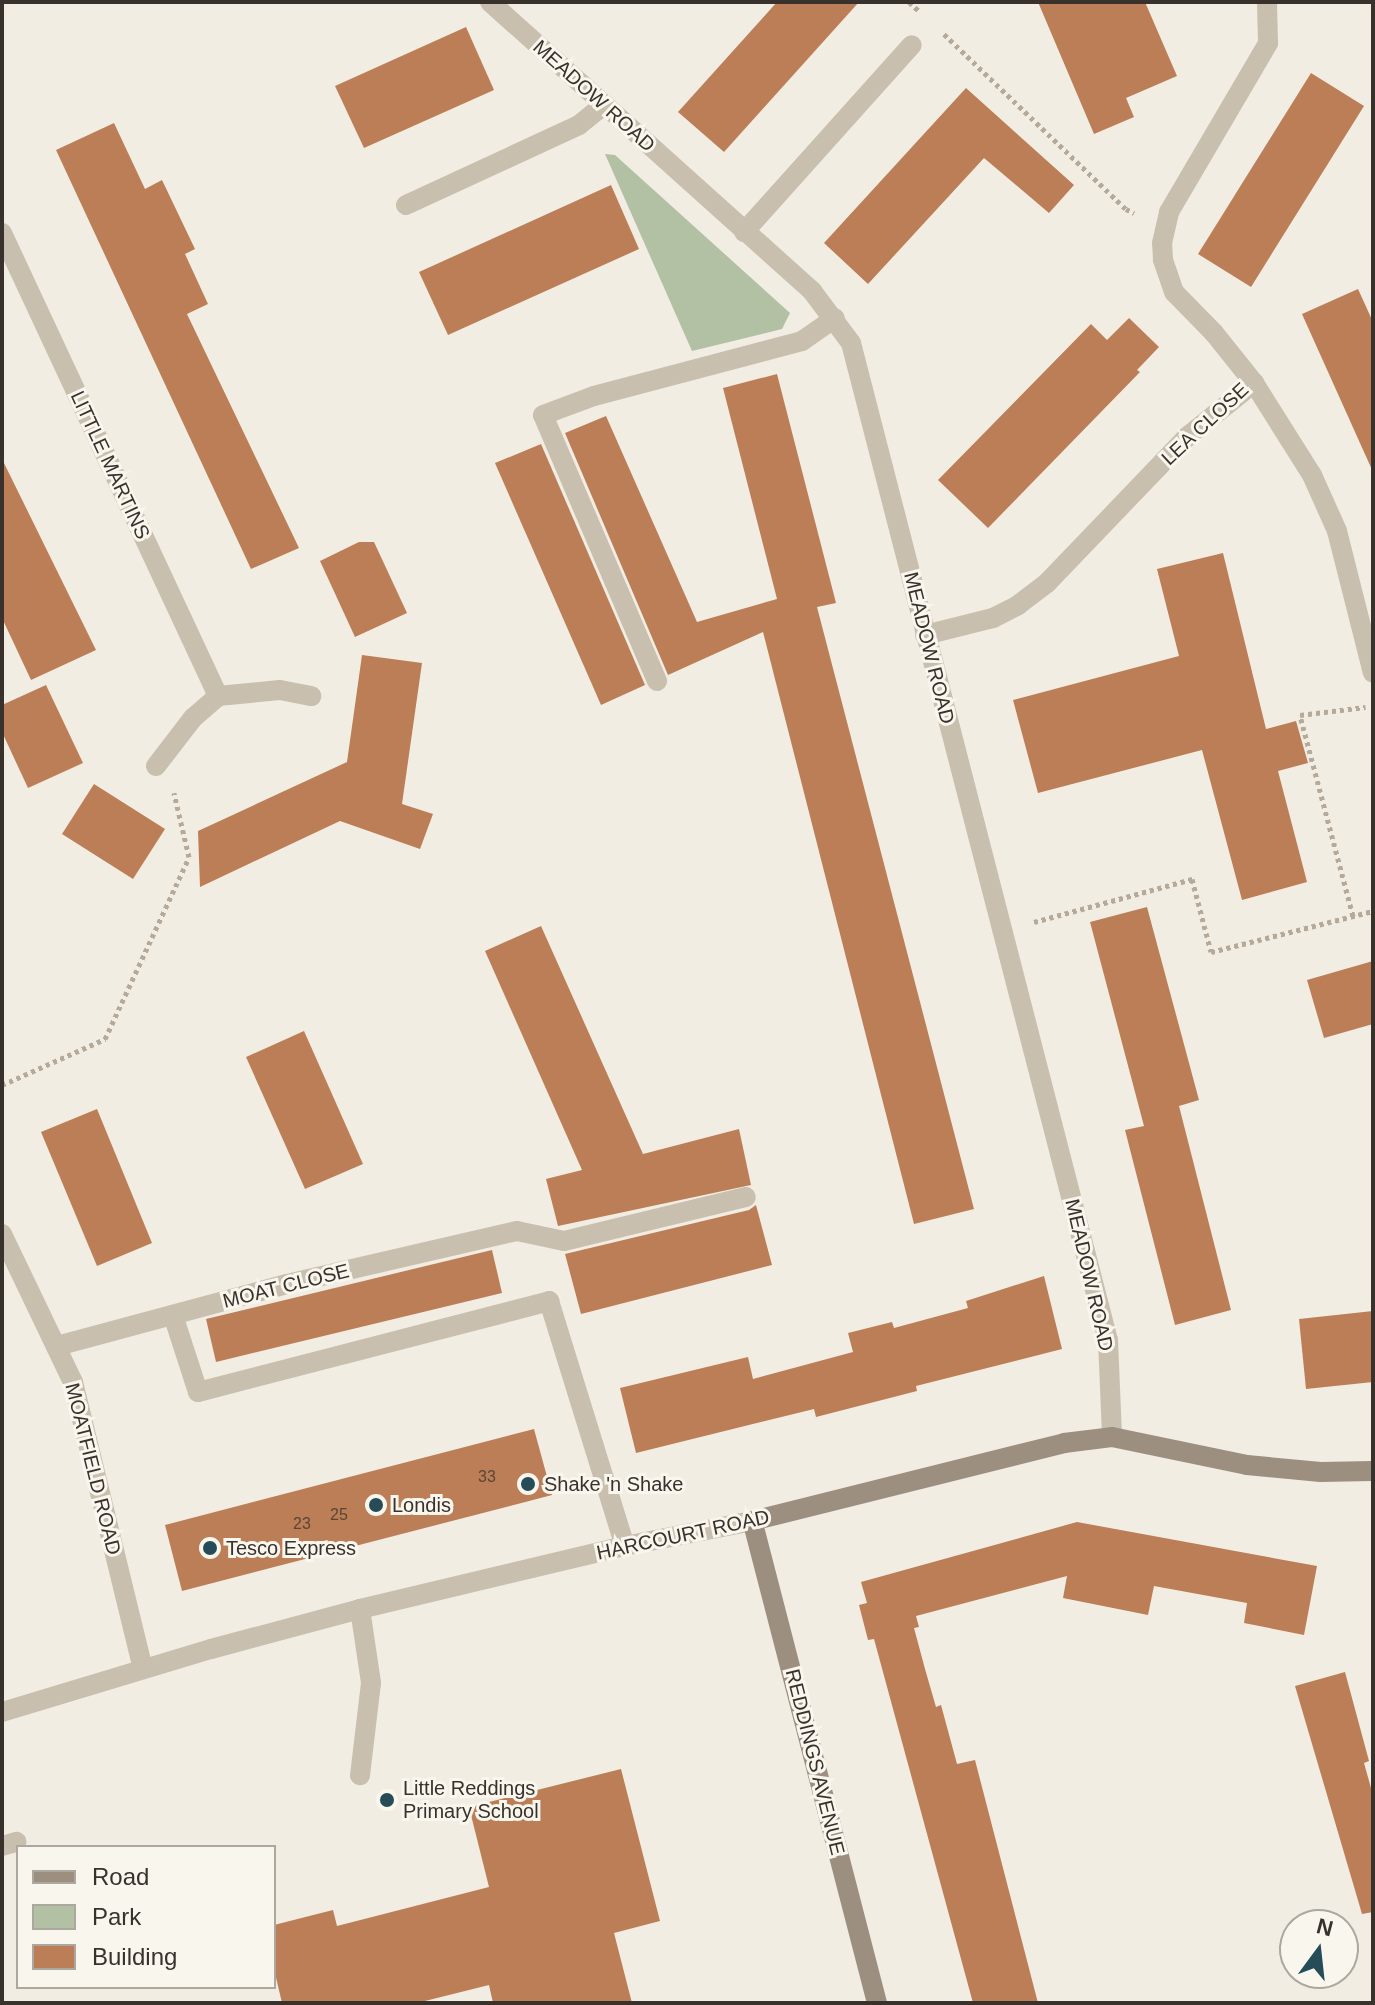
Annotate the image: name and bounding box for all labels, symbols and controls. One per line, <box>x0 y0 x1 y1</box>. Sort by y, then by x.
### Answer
street label: MEADOW ROAD <box>528 35 660 157</box>
street label: LEA CLOSE <box>1156 377 1254 471</box>
street label: LITTLE MARTINS <box>65 387 155 543</box>
street label: MEADOW ROAD <box>899 570 959 726</box>
street label: MEADOW ROAD <box>1060 1197 1118 1353</box>
street label: MOAT CLOSE <box>220 1259 352 1313</box>
street label: MOATFIELD ROAD <box>60 1381 126 1557</box>
house number: 33 <box>478 1467 496 1487</box>
place label: Shake 'n Shake <box>544 1472 683 1496</box>
marker: Shake 'n Shake <box>519 1475 537 1493</box>
place label: Londis <box>392 1493 451 1517</box>
marker: Londis <box>367 1496 385 1514</box>
house number: 25 <box>330 1505 348 1525</box>
street label: HARCOURT ROAD <box>594 1505 772 1565</box>
house number: 23 <box>293 1514 311 1534</box>
place label: Tesco Express <box>226 1536 356 1560</box>
marker: Tesco Express <box>201 1539 219 1557</box>
street label: REDDINGS AVENUE <box>780 1666 850 1858</box>
place label: Little Reddings Primary School <box>403 1776 539 1823</box>
marker: Little Reddings Primary School <box>378 1791 396 1809</box>
legend <box>16 1845 276 1989</box>
text: Road <box>92 1863 149 1890</box>
text: Park <box>92 1903 141 1930</box>
north arrow <box>1279 1909 1359 1989</box>
text: N <box>1314 1913 1336 1941</box>
text: Building <box>92 1943 177 1970</box>

